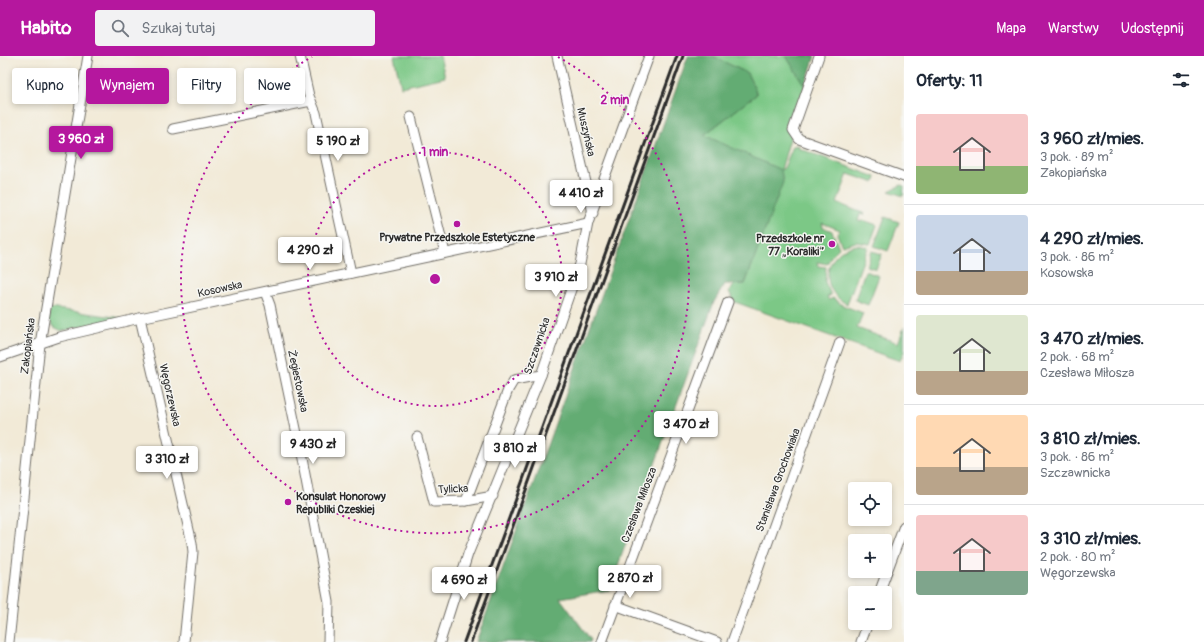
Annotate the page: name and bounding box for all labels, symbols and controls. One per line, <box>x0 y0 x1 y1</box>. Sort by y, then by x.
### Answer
search box <box>95 10 375 46</box>
text: Habito <box>20 16 71 40</box>
icon: search <box>109 17 131 39</box>
text: Szukaj tutaj <box>141 19 216 38</box>
text: Mapa <box>996 20 1026 37</box>
text: Warstwy <box>1048 20 1099 37</box>
text: Udostępnij <box>1121 20 1184 37</box>
chip: Kupno <box>12 68 78 104</box>
chip: Wynajem <box>86 68 169 104</box>
chip: Filtry <box>177 68 236 104</box>
chip: Nowe <box>244 68 305 104</box>
icon: filters <box>1170 69 1192 91</box>
text: Oferty: 11 <box>916 70 983 91</box>
text: 2 min <box>601 93 630 108</box>
street label: Muszyńska <box>574 106 598 158</box>
pin: 3 960 zł <box>40 126 122 160</box>
pin: 5 190 zł <box>297 128 379 162</box>
text: 3 960 zł/mies. <box>1040 128 1144 149</box>
icon: home <box>948 130 996 178</box>
text: 3 960 zł <box>58 131 104 147</box>
text: 5 190 zł <box>316 133 360 149</box>
text: 1 min <box>422 145 449 160</box>
text: 3 pok. · 89 m² <box>1040 149 1113 165</box>
text: Zakopiańska <box>1040 165 1107 181</box>
pin: 4 410 zł <box>540 180 622 214</box>
text: 4 410 zł <box>559 185 603 201</box>
marker: Prywatne Przedszkole Estetyczne <box>452 219 462 229</box>
text: 4 290 zł/mies. <box>1040 228 1144 249</box>
place label: Prywatne Przedszkole Estetyczne <box>379 231 535 244</box>
icon: home <box>948 231 996 279</box>
place label: Przedszkole nr 77 „Koraliki” <box>756 232 825 258</box>
pin: 4 290 zł <box>269 237 351 271</box>
marker: Przedszkole nr 77 „Koraliki” <box>827 239 837 249</box>
text: 4 290 zł <box>287 242 333 258</box>
text: 3 pok. · 86 m² <box>1040 249 1114 265</box>
pin: 3 910 zł <box>515 264 597 298</box>
text: Kosowska <box>1040 265 1094 281</box>
text: 3 910 zł <box>534 269 578 285</box>
centre of rings <box>428 272 442 286</box>
street label: Kosowska <box>196 278 244 300</box>
street label: Szczawnicka <box>521 316 553 376</box>
street label: Zakopiańska <box>18 317 38 375</box>
text: 3 470 zł/mies. <box>1040 328 1144 349</box>
icon: home <box>948 331 996 379</box>
street label: Żegiestowska <box>285 349 311 413</box>
text: 2 pok. · 68 m² <box>1040 349 1114 365</box>
street label: Węgorzewska <box>156 362 184 428</box>
text: Czesława Miłosza <box>1040 365 1134 381</box>
pin: 3 470 zł <box>645 411 727 445</box>
text: 3 470 zł <box>663 416 709 432</box>
street label: Stanisława Grochowiaka <box>753 426 803 534</box>
text: 3 810 zł/mies. <box>1040 428 1141 449</box>
pin: 9 430 zł <box>272 431 354 465</box>
icon: home <box>948 431 996 479</box>
pin: 3 810 zł <box>474 435 556 469</box>
text: 9 430 zł <box>290 436 336 452</box>
text: 3 810 zł <box>493 440 537 456</box>
pin: 3 310 zł <box>126 446 208 480</box>
text: 3 pok. · 86 m² <box>1040 449 1114 465</box>
text: 3 310 zł <box>145 451 189 467</box>
street label: Czesława Miłosza <box>619 465 659 545</box>
text: Szczawnicka <box>1040 465 1110 481</box>
street label: Tylicka <box>438 482 468 496</box>
map controls <box>848 482 892 630</box>
button: locate <box>848 482 892 526</box>
place label: Konsulat Honorowy Republiki Czeskiej <box>296 490 386 516</box>
marker: Konsulat Honorowy Republiki Czeskiej <box>283 497 293 507</box>
text: 3 310 zł/mies. <box>1040 528 1142 549</box>
icon: home <box>948 531 996 579</box>
button: + <box>848 534 892 578</box>
text: 2 pok. · 80 m² <box>1040 549 1116 565</box>
pin: 2 870 zł <box>589 565 671 599</box>
text: Węgorzewska <box>1040 565 1115 581</box>
pin: 4 690 zł <box>423 567 505 601</box>
text: 2 870 zł <box>607 570 653 586</box>
text: 4 690 zł <box>441 572 487 588</box>
button: − <box>848 586 892 630</box>

